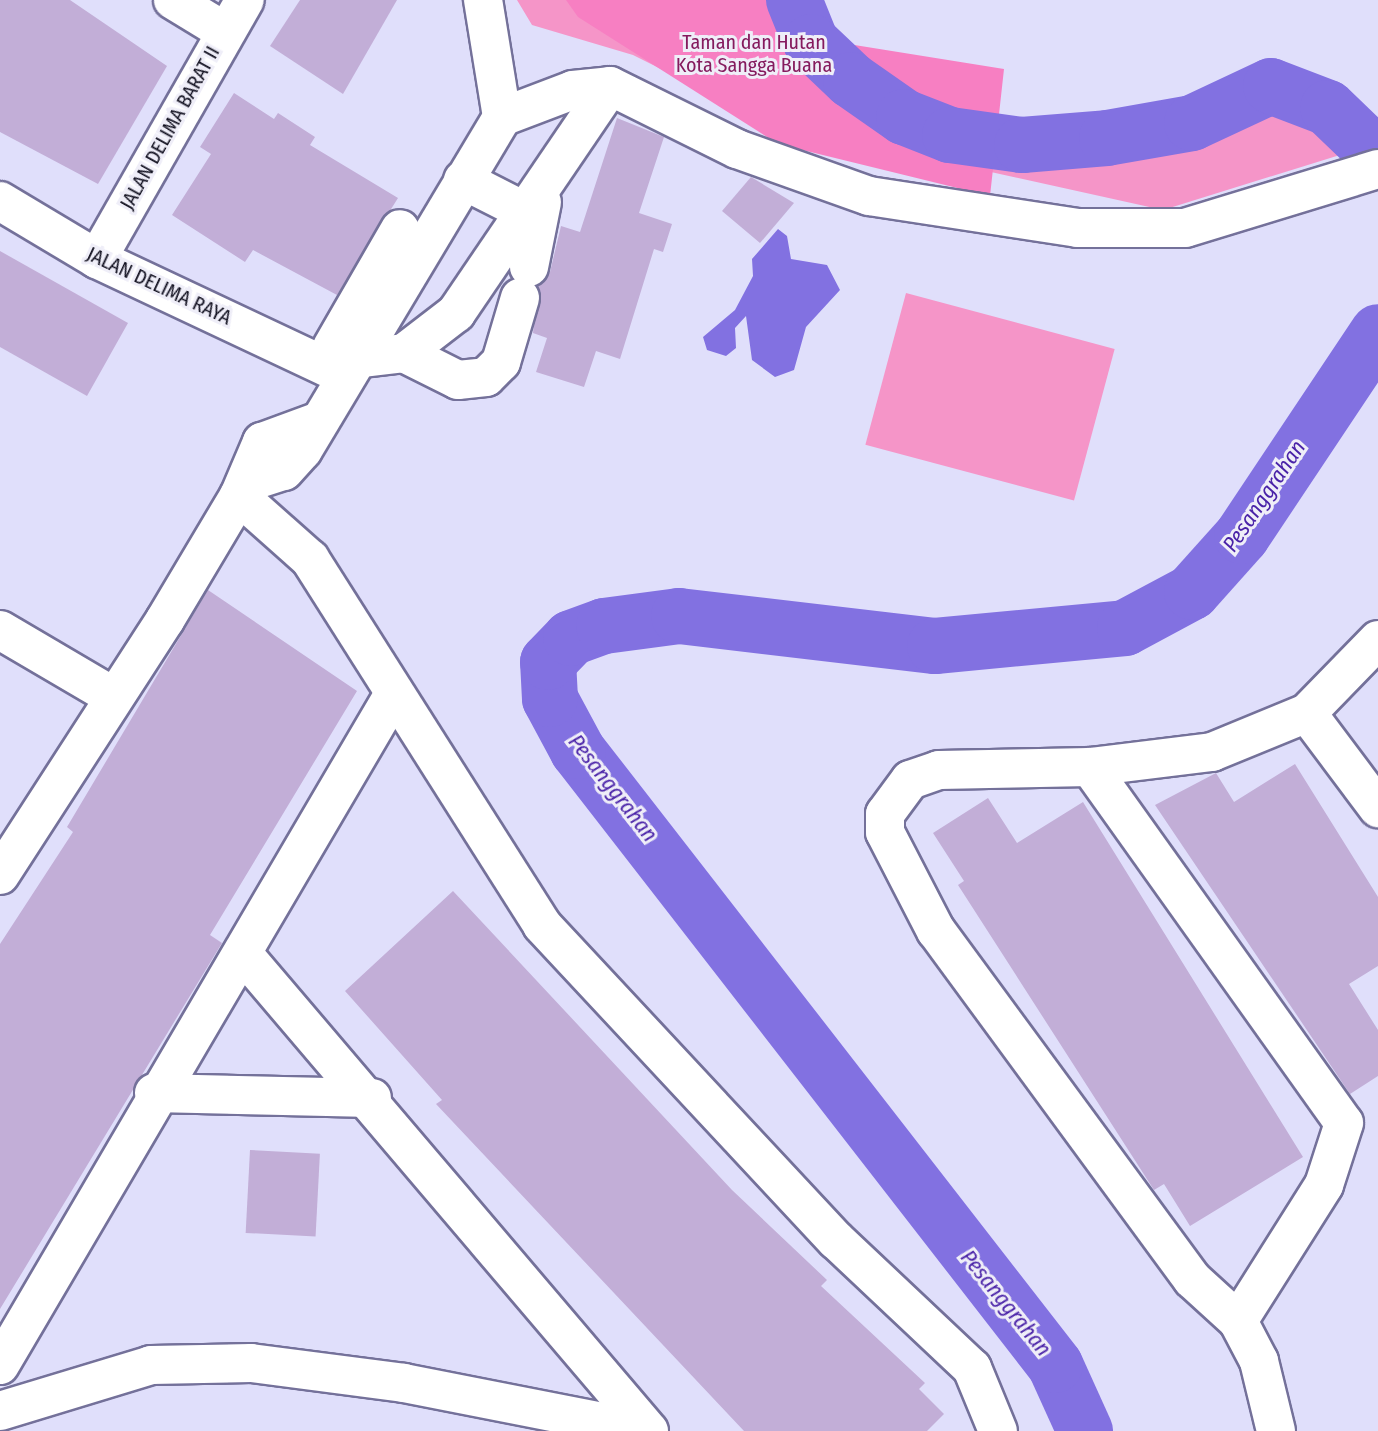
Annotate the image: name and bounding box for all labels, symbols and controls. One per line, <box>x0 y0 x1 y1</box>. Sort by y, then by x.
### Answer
park label: Taman dan Hutan Kota Sangga Buana <box>676 31 832 78</box>
street label: JALAN DELIMA BARAT II <box>115 42 225 214</box>
street label: JALAN DELIMA RAYA <box>83 242 235 330</box>
water label: Pesanggrahan <box>1217 435 1311 557</box>
water label: Pesanggrahan <box>563 729 663 847</box>
water label: Pesanggrahan <box>955 1245 1057 1361</box>

